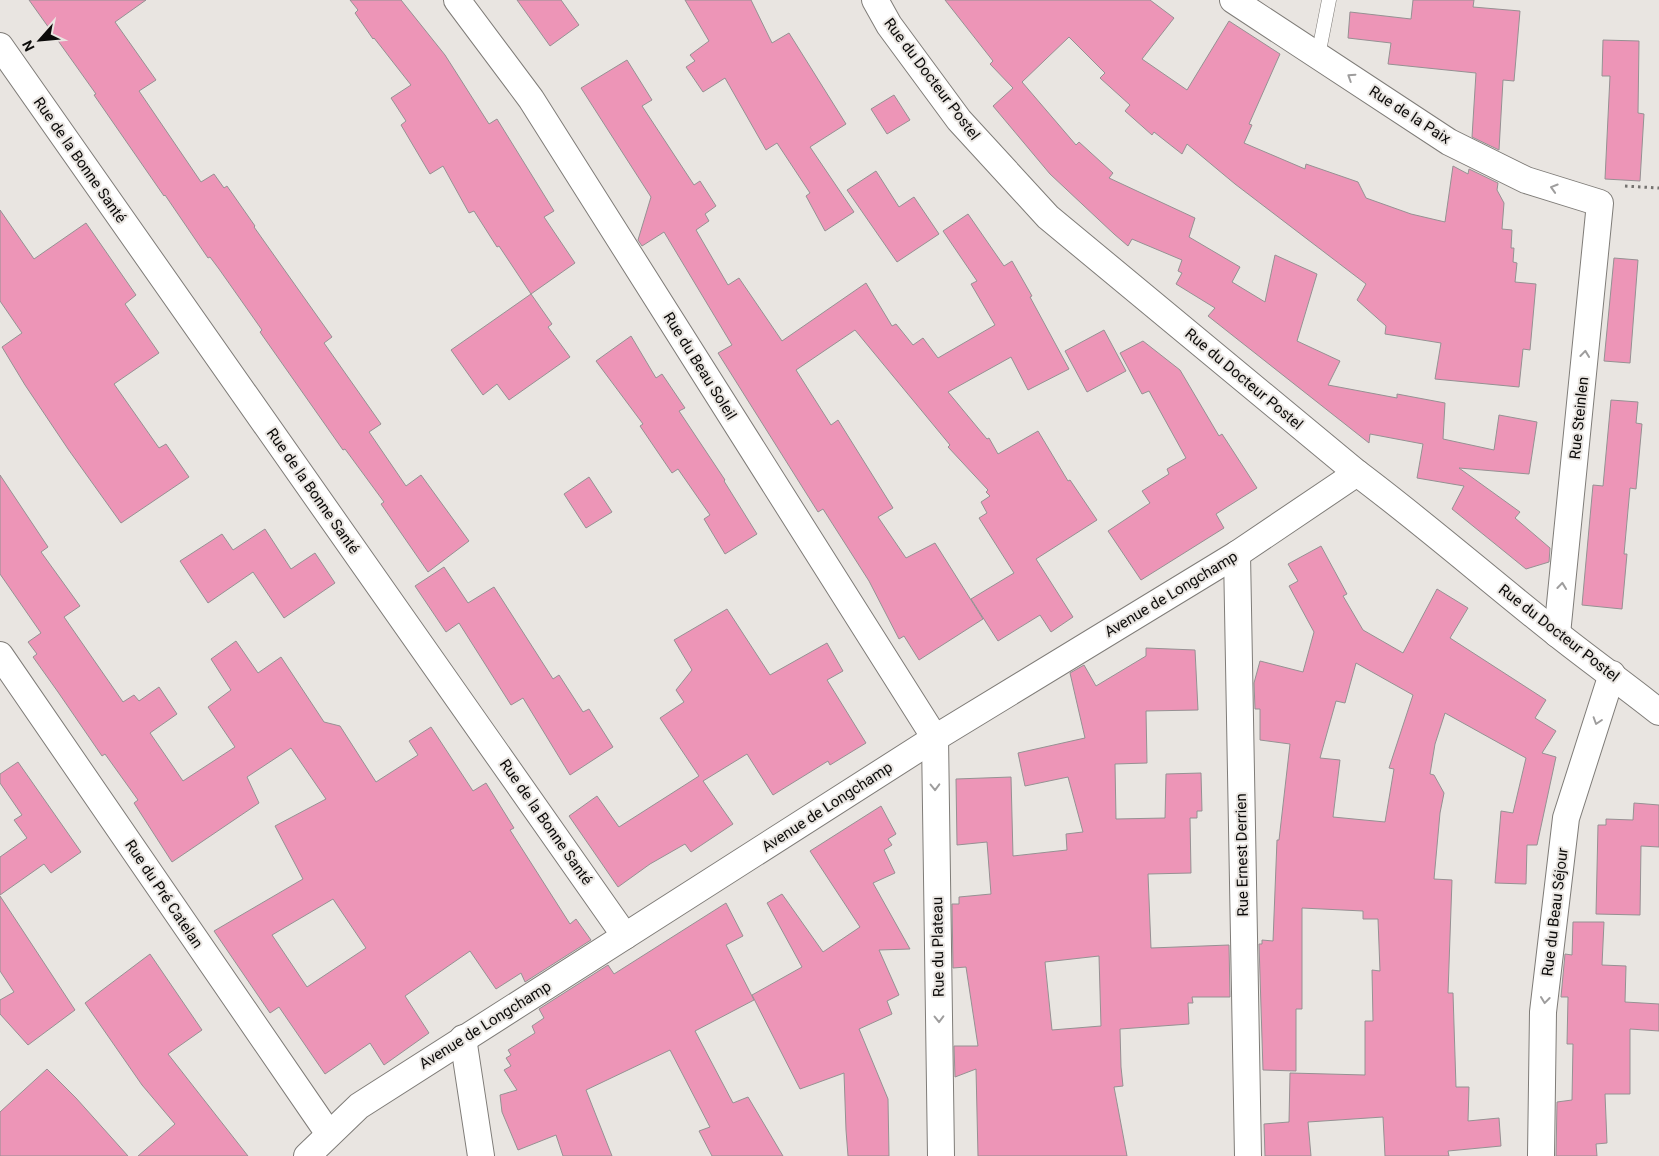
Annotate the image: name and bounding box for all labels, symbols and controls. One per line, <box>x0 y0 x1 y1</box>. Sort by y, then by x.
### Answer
street label: Rue du Docteur Postel <box>880 14 984 144</box>
north arrow <box>15 15 65 65</box>
text: N <box>19 38 38 54</box>
one-way arrow <box>1347 74 1357 83</box>
street label: Rue de la Paix <box>1366 82 1455 148</box>
street label: Rue de la Bonne Santé <box>30 94 130 226</box>
one-way arrow <box>1550 184 1559 194</box>
street label: Rue du Beau Soleil <box>660 309 740 423</box>
street label: Rue du Docteur Postel <box>1182 325 1306 433</box>
one-way arrow <box>1579 350 1590 358</box>
street label: Rue Steinlen <box>1566 376 1592 460</box>
street label: Rue de la Bonne Santé <box>263 425 363 557</box>
street label: Avenue de Longchamp <box>1101 547 1241 641</box>
street label: Rue du Docteur Postel <box>1495 580 1623 686</box>
one-way arrow <box>1556 581 1567 589</box>
one-way arrow <box>1593 716 1603 724</box>
street label: Rue de la Bonne Santé <box>496 756 596 888</box>
street label: Avenue de Longchamp <box>758 758 896 856</box>
one-way arrow <box>930 783 941 791</box>
street label: Rue Ernest Derrien <box>1232 793 1252 917</box>
street label: Rue du Pré Catelan <box>121 836 207 952</box>
street label: Rue du Beau Séjour <box>1538 847 1572 977</box>
street label: Rue du Plateau <box>928 897 948 997</box>
street label: Avenue de Longchamp <box>416 977 554 1073</box>
one-way arrow <box>1540 996 1551 1004</box>
one-way arrow <box>934 1016 944 1023</box>

